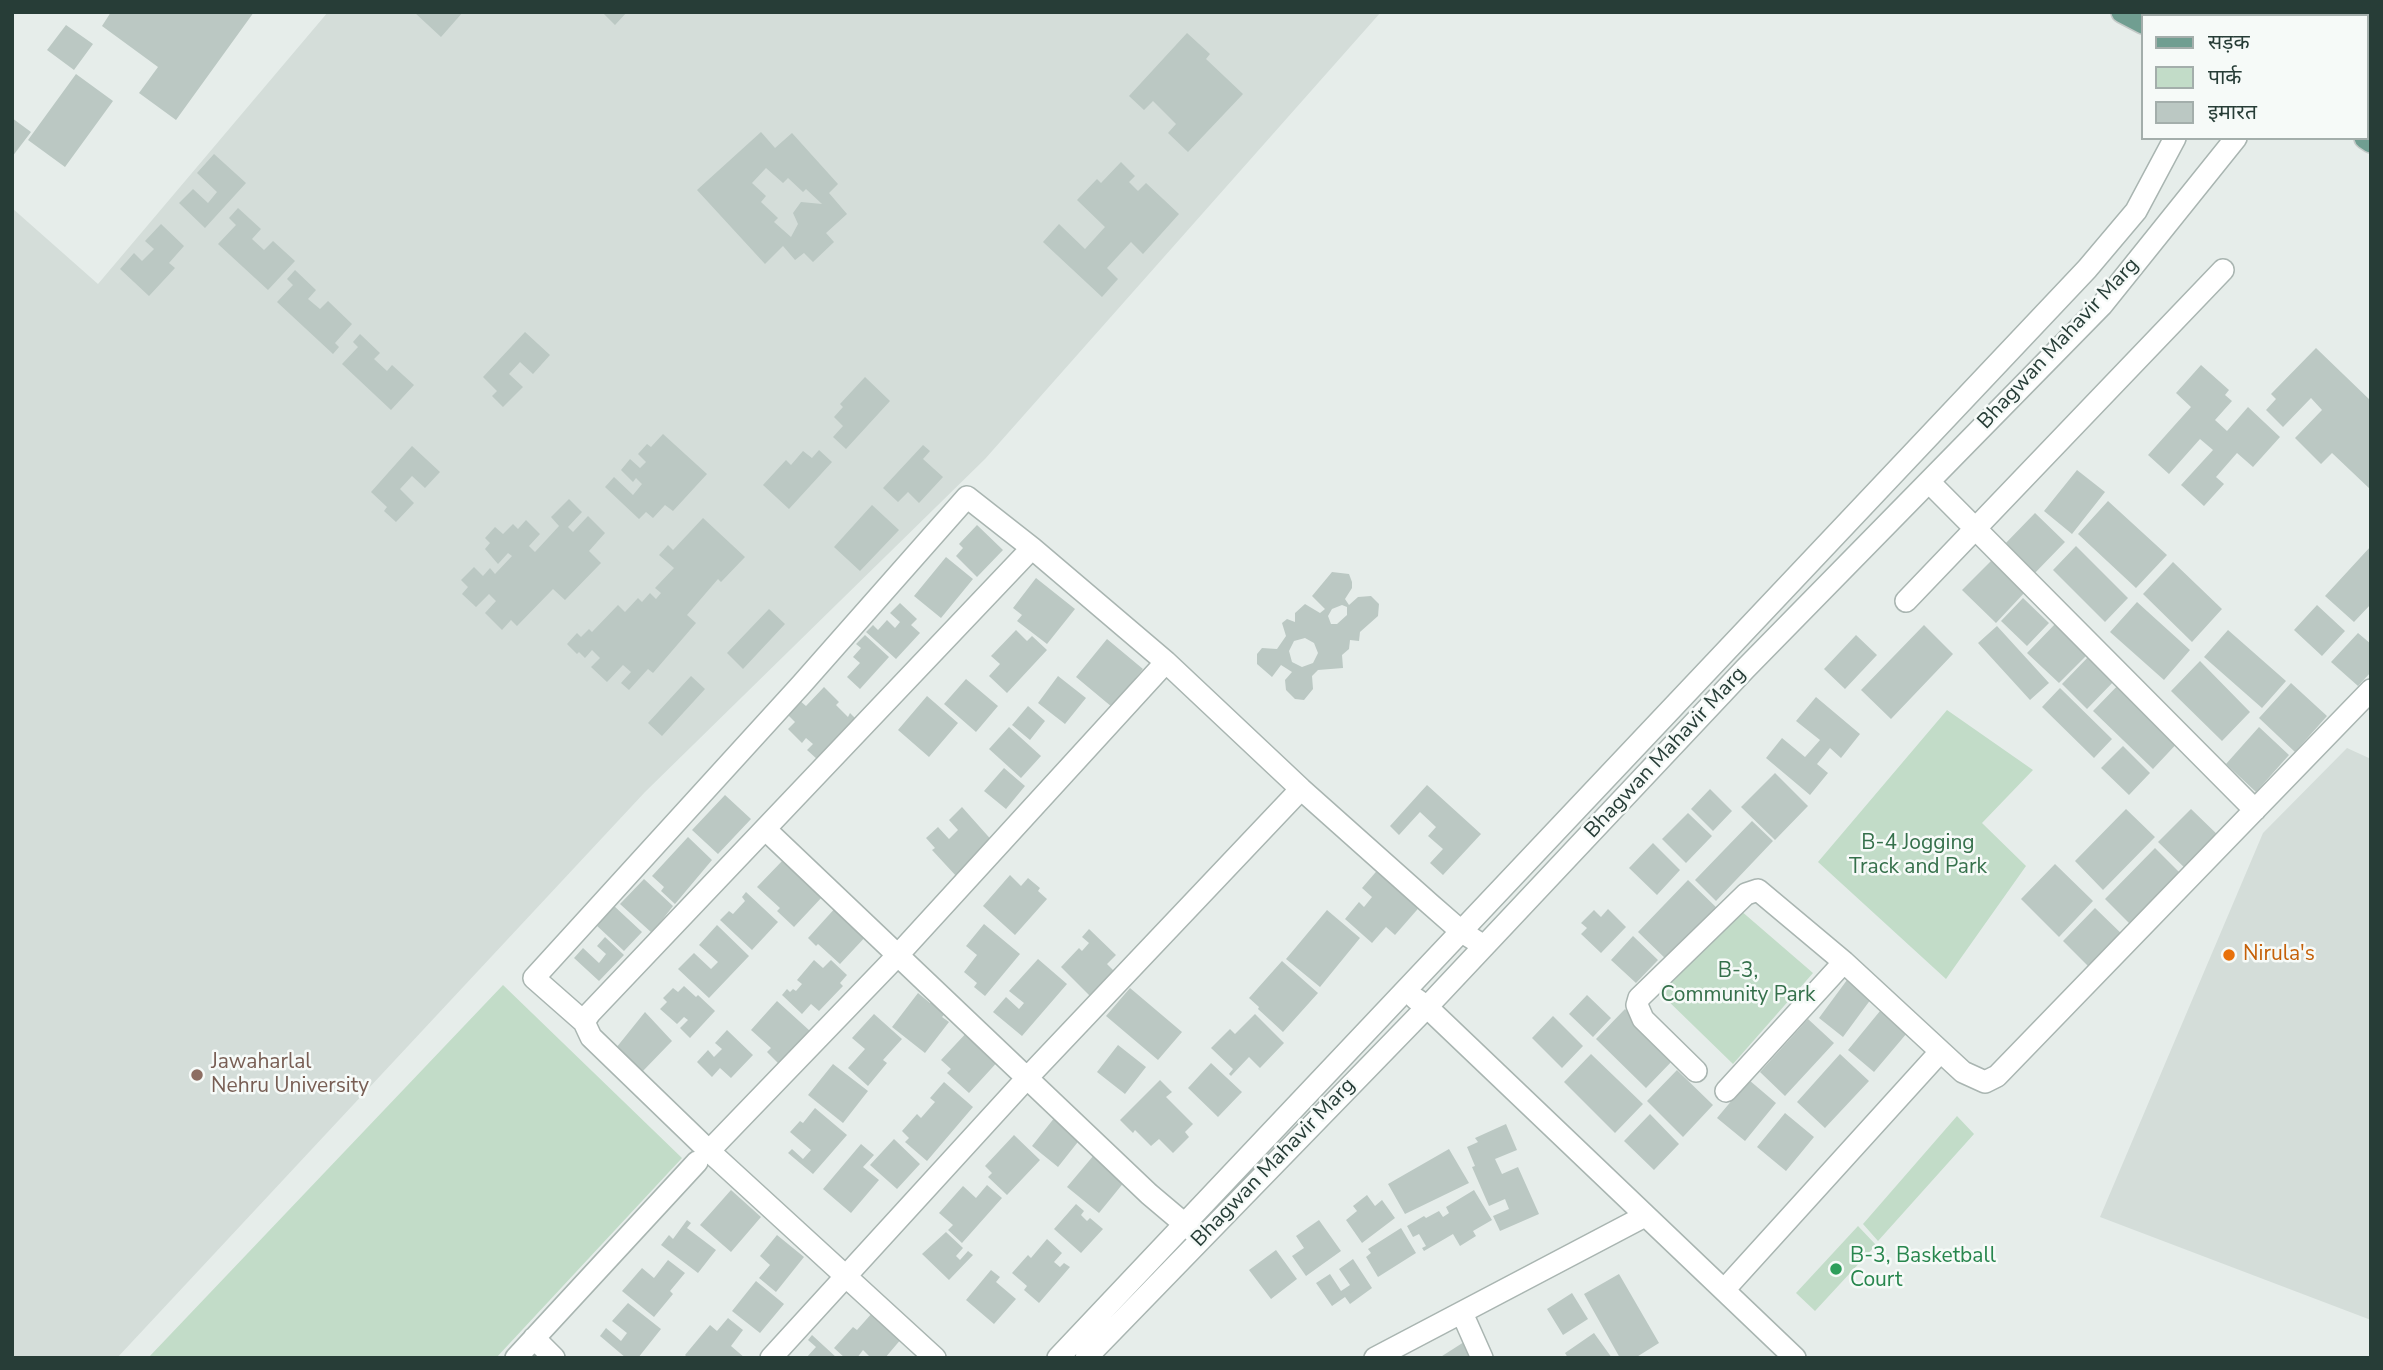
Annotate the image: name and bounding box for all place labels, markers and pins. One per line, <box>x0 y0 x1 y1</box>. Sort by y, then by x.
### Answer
place label: Nirula's <box>2243 942 2315 968</box>
marker: Nirula's <box>2221 947 2237 963</box>
place label: Jawaharlal Nehru University <box>211 1050 369 1100</box>
marker: Jawaharlal Nehru University <box>189 1067 205 1083</box>
place label: B-3, Basketball Court <box>1850 1244 1996 1294</box>
marker: B-3, Basketball Court <box>1828 1261 1844 1277</box>

